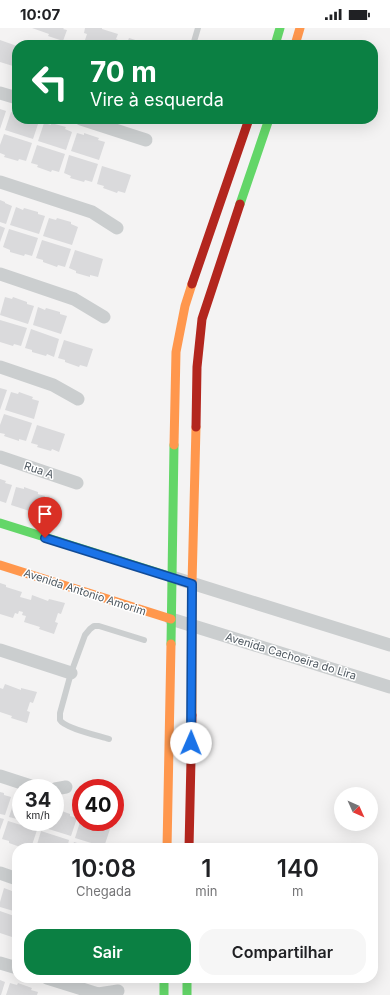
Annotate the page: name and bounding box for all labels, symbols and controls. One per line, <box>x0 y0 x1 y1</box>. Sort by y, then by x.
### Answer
text: 10:07 <box>20 5 60 24</box>
text: 70 m <box>90 55 157 89</box>
icon: left <box>24 56 76 108</box>
text: Vire à esquerda <box>90 89 224 110</box>
street label: Rua A <box>22 459 56 481</box>
pin <box>28 497 62 538</box>
icon: arrive <box>34 503 56 525</box>
street label: Avenida Antonio Amorim <box>22 566 148 618</box>
street label: Avenida Cachoeira do Lira <box>224 629 358 683</box>
position arrow <box>170 722 212 764</box>
speed limit sign: 40 <box>72 779 124 831</box>
north arrow <box>334 787 378 831</box>
map controls <box>334 787 378 831</box>
text: 34 <box>25 788 51 812</box>
text: km/h <box>26 809 50 821</box>
text: 10:08 <box>71 854 136 883</box>
text: 1 <box>201 854 211 883</box>
text: 140 <box>277 854 319 883</box>
text: Chegada <box>76 883 131 899</box>
text: min <box>195 883 218 899</box>
text: m <box>292 883 303 899</box>
button: Sair <box>24 929 191 975</box>
button: Compartilhar <box>199 929 366 975</box>

